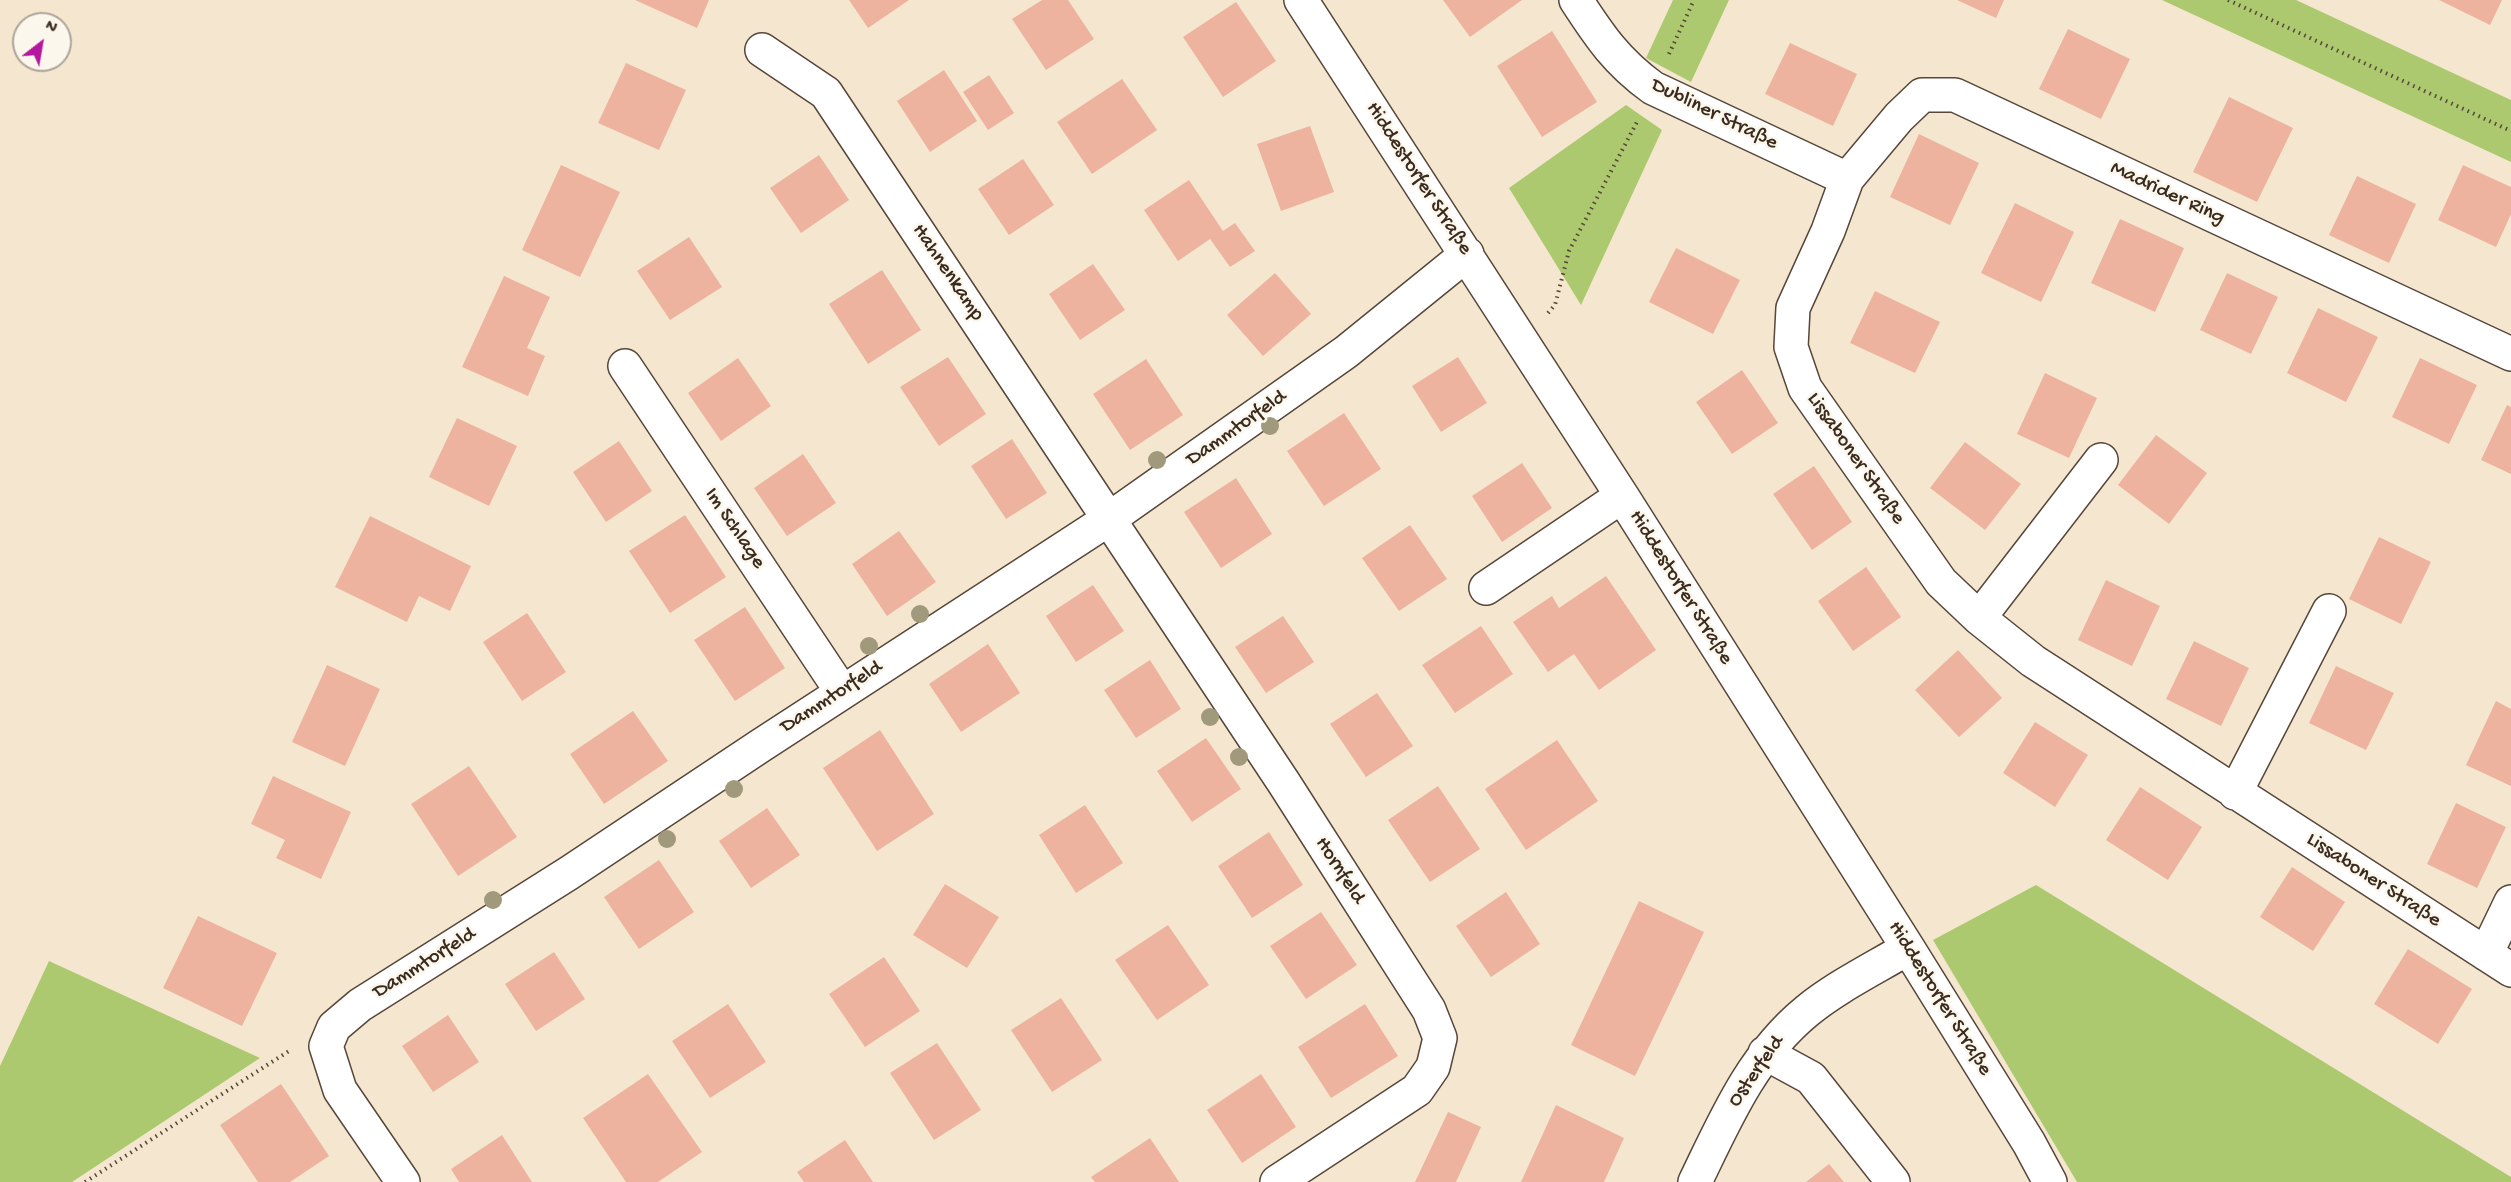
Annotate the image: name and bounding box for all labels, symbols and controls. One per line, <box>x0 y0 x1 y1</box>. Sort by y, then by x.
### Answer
north arrow <box>12 12 72 72</box>
text: N <box>41 17 60 39</box>
street label: Dubliner Straße <box>1646 73 1782 157</box>
street label: Hiddestorfer Straße <box>1359 98 1477 260</box>
street label: Madrider Ring <box>2106 156 2228 232</box>
street label: Hahnenkamp <box>905 220 989 326</box>
street label: Dammtorfeld <box>1182 385 1292 473</box>
street label: Lissaboner Straße <box>1800 388 1910 530</box>
street label: Im Schlage <box>698 484 770 574</box>
street label: Hiddestorfer Straße <box>1622 506 1738 670</box>
street label: Dammtorfeld <box>776 656 888 740</box>
street label: Lissaboner Straße <box>2301 828 2445 934</box>
street label: Hornfeld <box>1308 833 1370 909</box>
street label: Hiddestorfer Straße <box>1881 917 1997 1081</box>
street label: Dammtorfeld <box>369 923 481 1005</box>
street label: Osterfeld <box>1723 1031 1791 1113</box>

